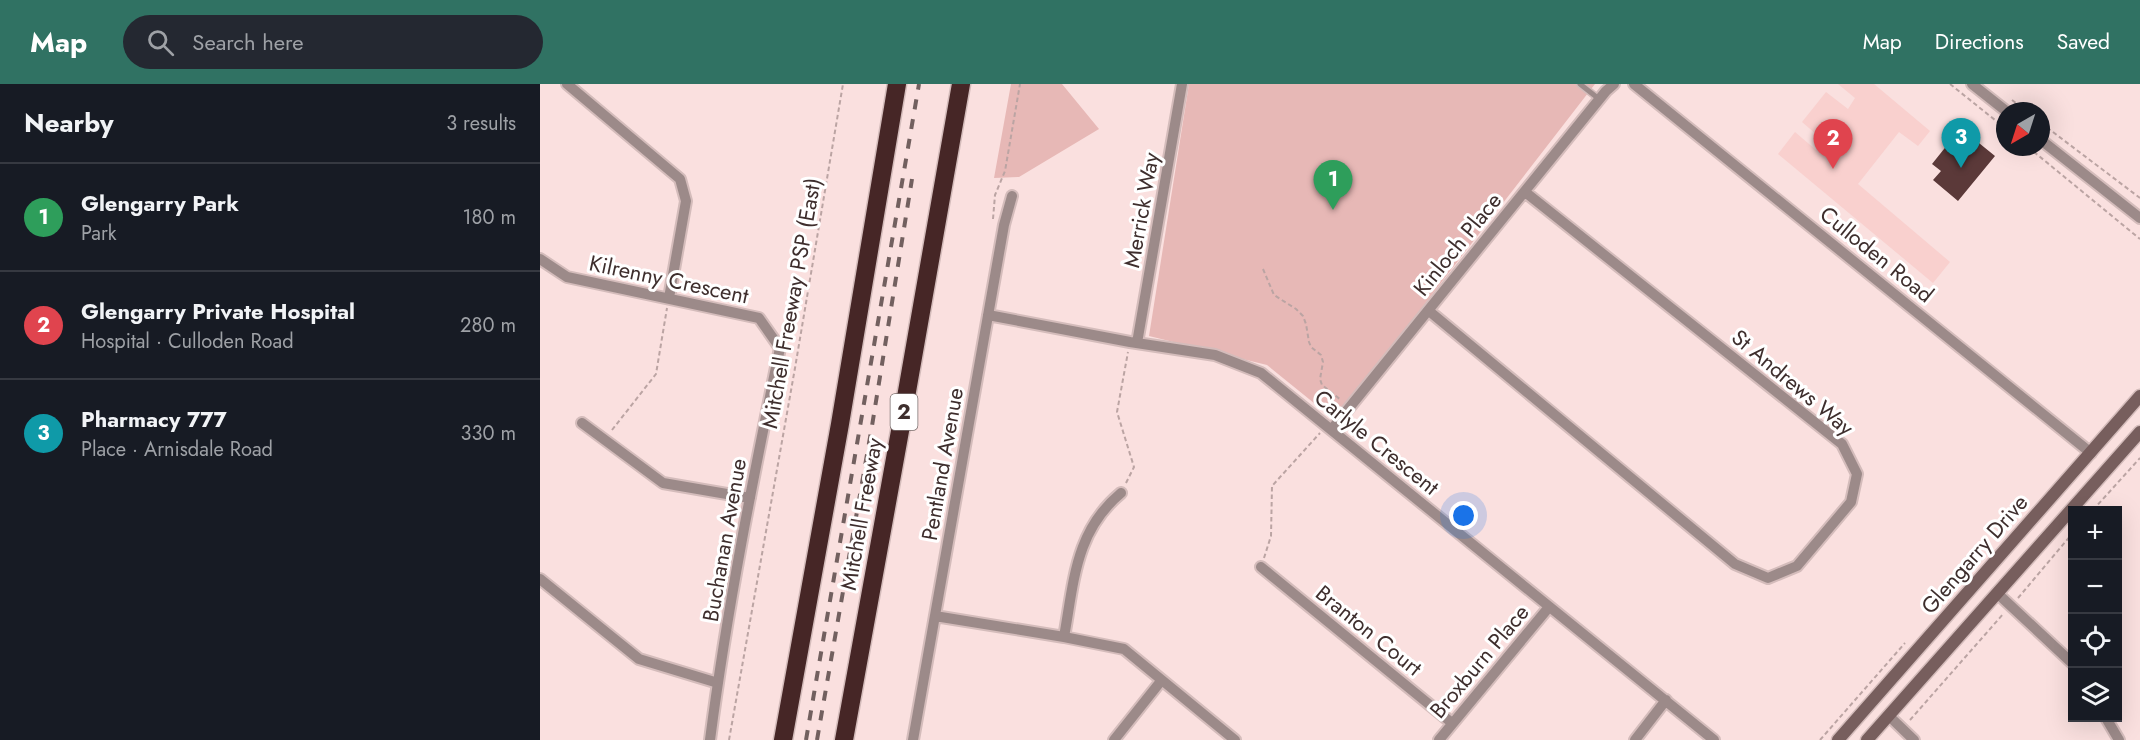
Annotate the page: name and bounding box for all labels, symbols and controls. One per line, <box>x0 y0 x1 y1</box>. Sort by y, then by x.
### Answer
search box <box>123 15 543 69</box>
text: Map <box>30 22 87 63</box>
icon: search <box>144 26 177 59</box>
text: Search here <box>192 26 304 58</box>
text: Map <box>1863 27 1902 57</box>
text: Directions <box>1935 27 2024 57</box>
text: Saved <box>2057 27 2110 57</box>
north arrow <box>1996 102 2050 156</box>
text: Nearby <box>24 104 113 142</box>
text: 3 results <box>446 109 516 138</box>
pin: 3 <box>1942 118 1980 168</box>
pin: 2 <box>1814 120 1852 169</box>
street label: Merrick Way <box>1115 150 1167 270</box>
pin: 1 <box>1314 160 1352 210</box>
street label: Mitchell Freeway PSP (East) <box>753 175 829 431</box>
street label: Kinloch Place <box>1405 185 1509 303</box>
text: Glengarry Park <box>81 187 239 219</box>
street label: Culloden Road <box>1813 198 1941 310</box>
text: 1 <box>38 203 49 232</box>
text: 180 m <box>462 203 516 232</box>
text: Park <box>81 219 117 248</box>
street label: Kilrenny Crescent <box>586 246 752 312</box>
text: Glengarry Private Hospital <box>81 295 355 327</box>
text: 2 <box>37 311 50 340</box>
text: 280 m <box>460 311 516 340</box>
street label: St Andrews Way <box>1725 321 1861 443</box>
text: Hospital · Culloden Road <box>81 327 294 356</box>
street label: Carlyle Crescent <box>1308 382 1447 503</box>
street label: Pentland Avenue <box>913 385 971 543</box>
road number: 2 <box>890 394 918 430</box>
text: Pharmacy 777 <box>81 403 227 435</box>
text: 3 <box>37 419 50 448</box>
text: 330 m <box>461 419 516 448</box>
text: Place · Arnisdale Road <box>81 435 273 464</box>
street label: Mitchell Freeway <box>832 435 890 593</box>
street label: Buchanan Avenue <box>694 456 754 624</box>
street label: Glengarry Drive <box>1913 487 2035 621</box>
your location <box>1449 501 1478 530</box>
map controls <box>2068 506 2122 722</box>
button: + <box>2068 506 2122 560</box>
button: − <box>2068 560 2122 614</box>
street label: Branton Court <box>1309 577 1430 683</box>
street label: Broxburn Place <box>1422 597 1536 725</box>
button: locate <box>2068 614 2122 668</box>
button: layers <box>2068 668 2122 722</box>

